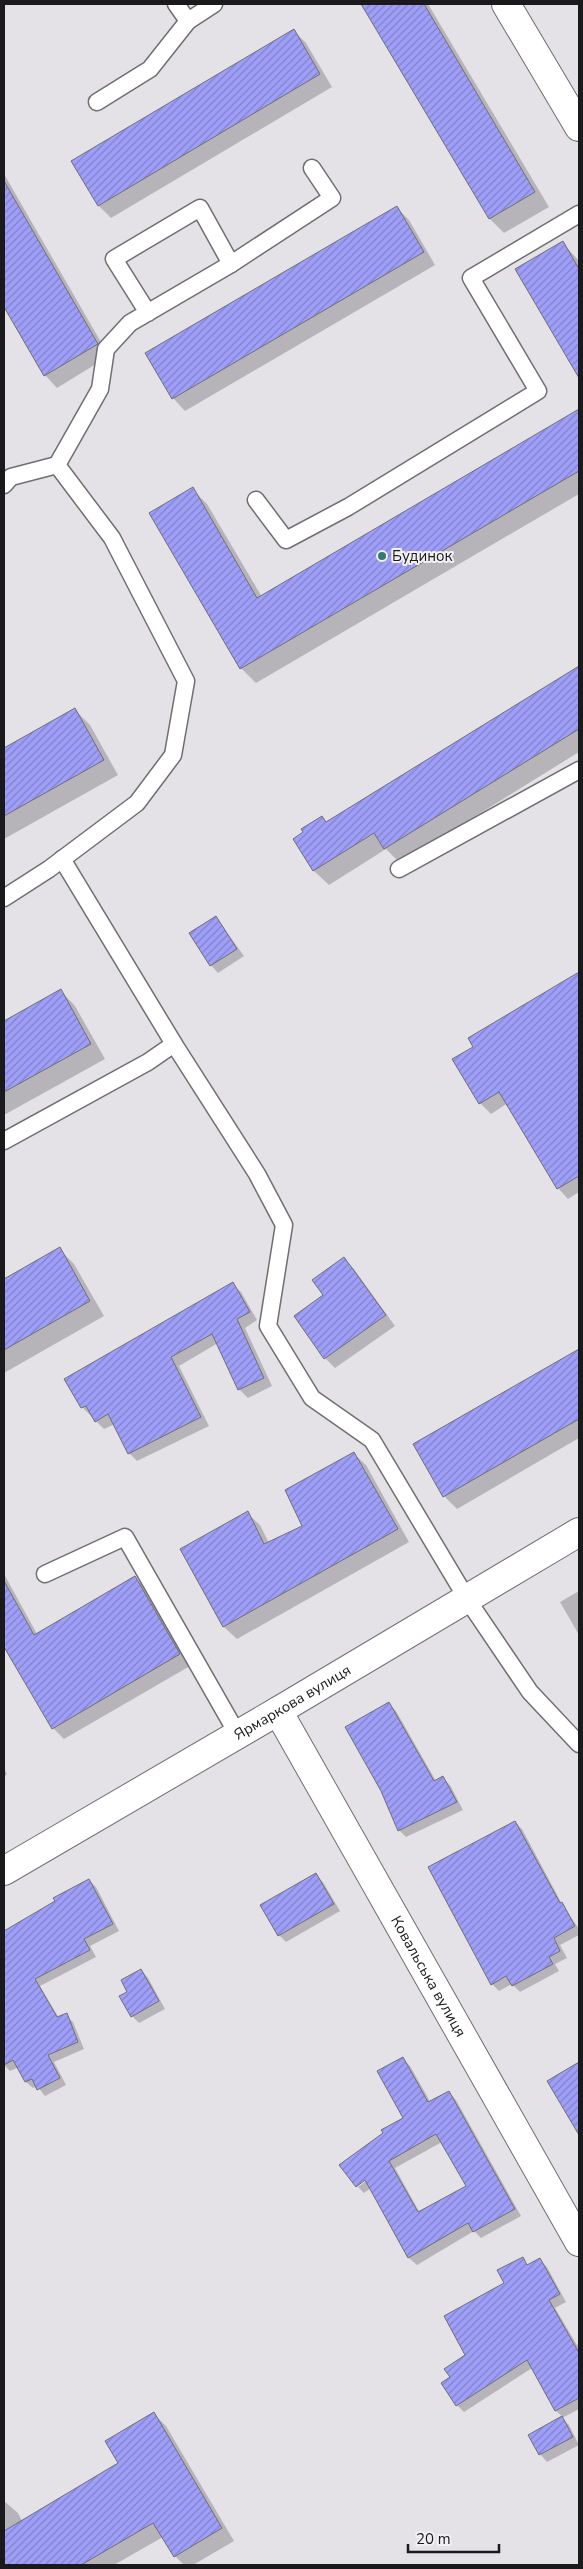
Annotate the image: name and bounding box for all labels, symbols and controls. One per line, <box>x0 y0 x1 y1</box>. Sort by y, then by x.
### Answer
place label: Будинок <box>392 546 453 566</box>
marker: Будинок <box>376 550 388 562</box>
street label: Ярмаркова вулиця <box>230 1660 354 1745</box>
street label: Ковальська вулиця <box>386 1912 471 2040</box>
scale bar <box>408 2522 499 2554</box>
text: 20 m <box>416 2529 451 2549</box>

